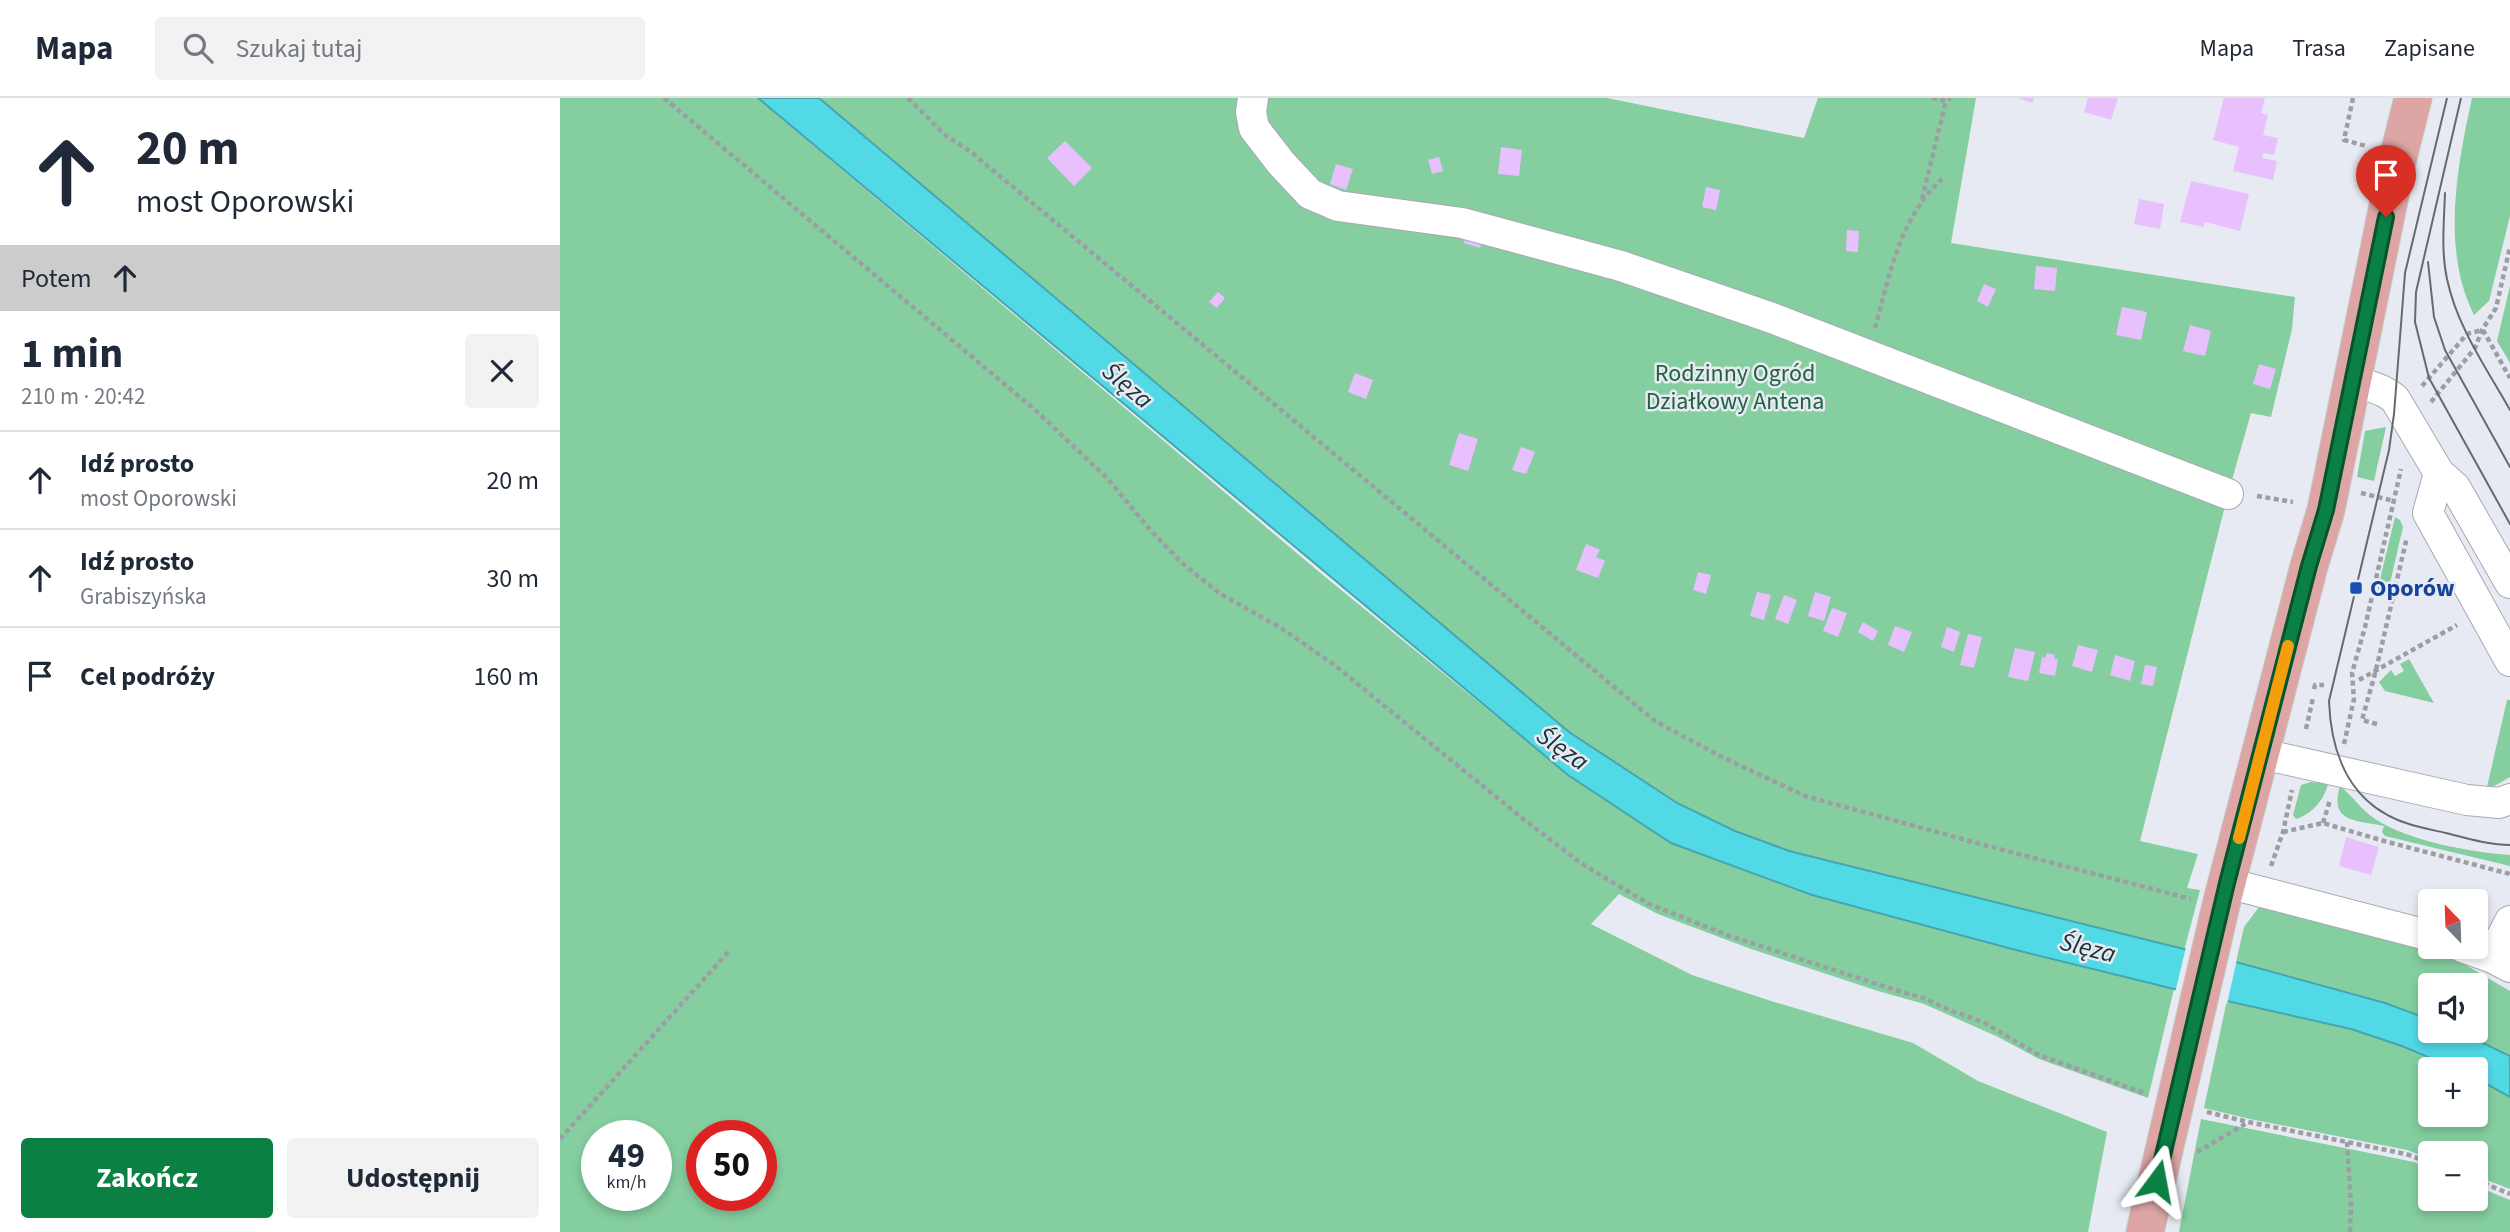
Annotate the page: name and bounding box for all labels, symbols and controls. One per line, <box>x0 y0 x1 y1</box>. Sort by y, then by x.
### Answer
search box <box>155 17 645 80</box>
text: Mapa <box>35 25 113 72</box>
icon: search <box>179 29 217 67</box>
text: Szukaj tutaj <box>235 30 362 67</box>
text: Mapa <box>2200 31 2254 66</box>
text: Trasa <box>2292 31 2346 66</box>
text: Zapisane <box>2384 31 2475 66</box>
text: 20 m <box>136 114 240 184</box>
icon: ahead <box>21 126 112 217</box>
pin <box>2356 145 2416 217</box>
icon: arrive <box>2367 156 2405 194</box>
text: most Oporowski <box>136 179 354 225</box>
icon: ahead <box>106 259 144 297</box>
text: Potem <box>21 260 92 297</box>
text: 1 min <box>21 324 123 384</box>
button: close <box>465 334 539 408</box>
water label: Ślęza <box>1094 353 1161 418</box>
park label: Rodzinny Ogród Działkowy Antena <box>1646 356 1824 419</box>
text: 210 m · 20:42 <box>21 380 145 413</box>
text: Idź prosto <box>80 445 194 482</box>
icon: ahead <box>21 461 59 499</box>
text: 20 m <box>486 462 539 499</box>
text: most Oporowski <box>80 482 237 515</box>
text: Idź prosto <box>80 543 194 580</box>
icon: ahead <box>21 559 59 597</box>
text: 30 m <box>486 560 539 597</box>
place label: Oporów <box>2370 571 2455 606</box>
text: Grabiszyńska <box>80 580 207 613</box>
marker: Oporów <box>2348 580 2364 596</box>
icon: arrive <box>21 657 59 695</box>
text: Cel podróży <box>80 658 215 695</box>
text: 160 m <box>473 658 539 695</box>
water label: Ślęza <box>1529 717 1596 780</box>
north arrow <box>2418 889 2488 959</box>
map controls <box>2418 889 2488 1211</box>
water label: Ślęza <box>2056 923 2120 972</box>
button: sound <box>2418 973 2488 1043</box>
button: + <box>2418 1057 2488 1127</box>
speed limit sign: 50 <box>686 1120 777 1211</box>
text: 49 <box>608 1131 645 1181</box>
button: Zakończ <box>21 1138 273 1218</box>
button: Udostępnij <box>287 1138 539 1218</box>
button: − <box>2418 1141 2488 1211</box>
position arrow <box>2120 1144 2194 1218</box>
text: km/h <box>607 1170 646 1195</box>

